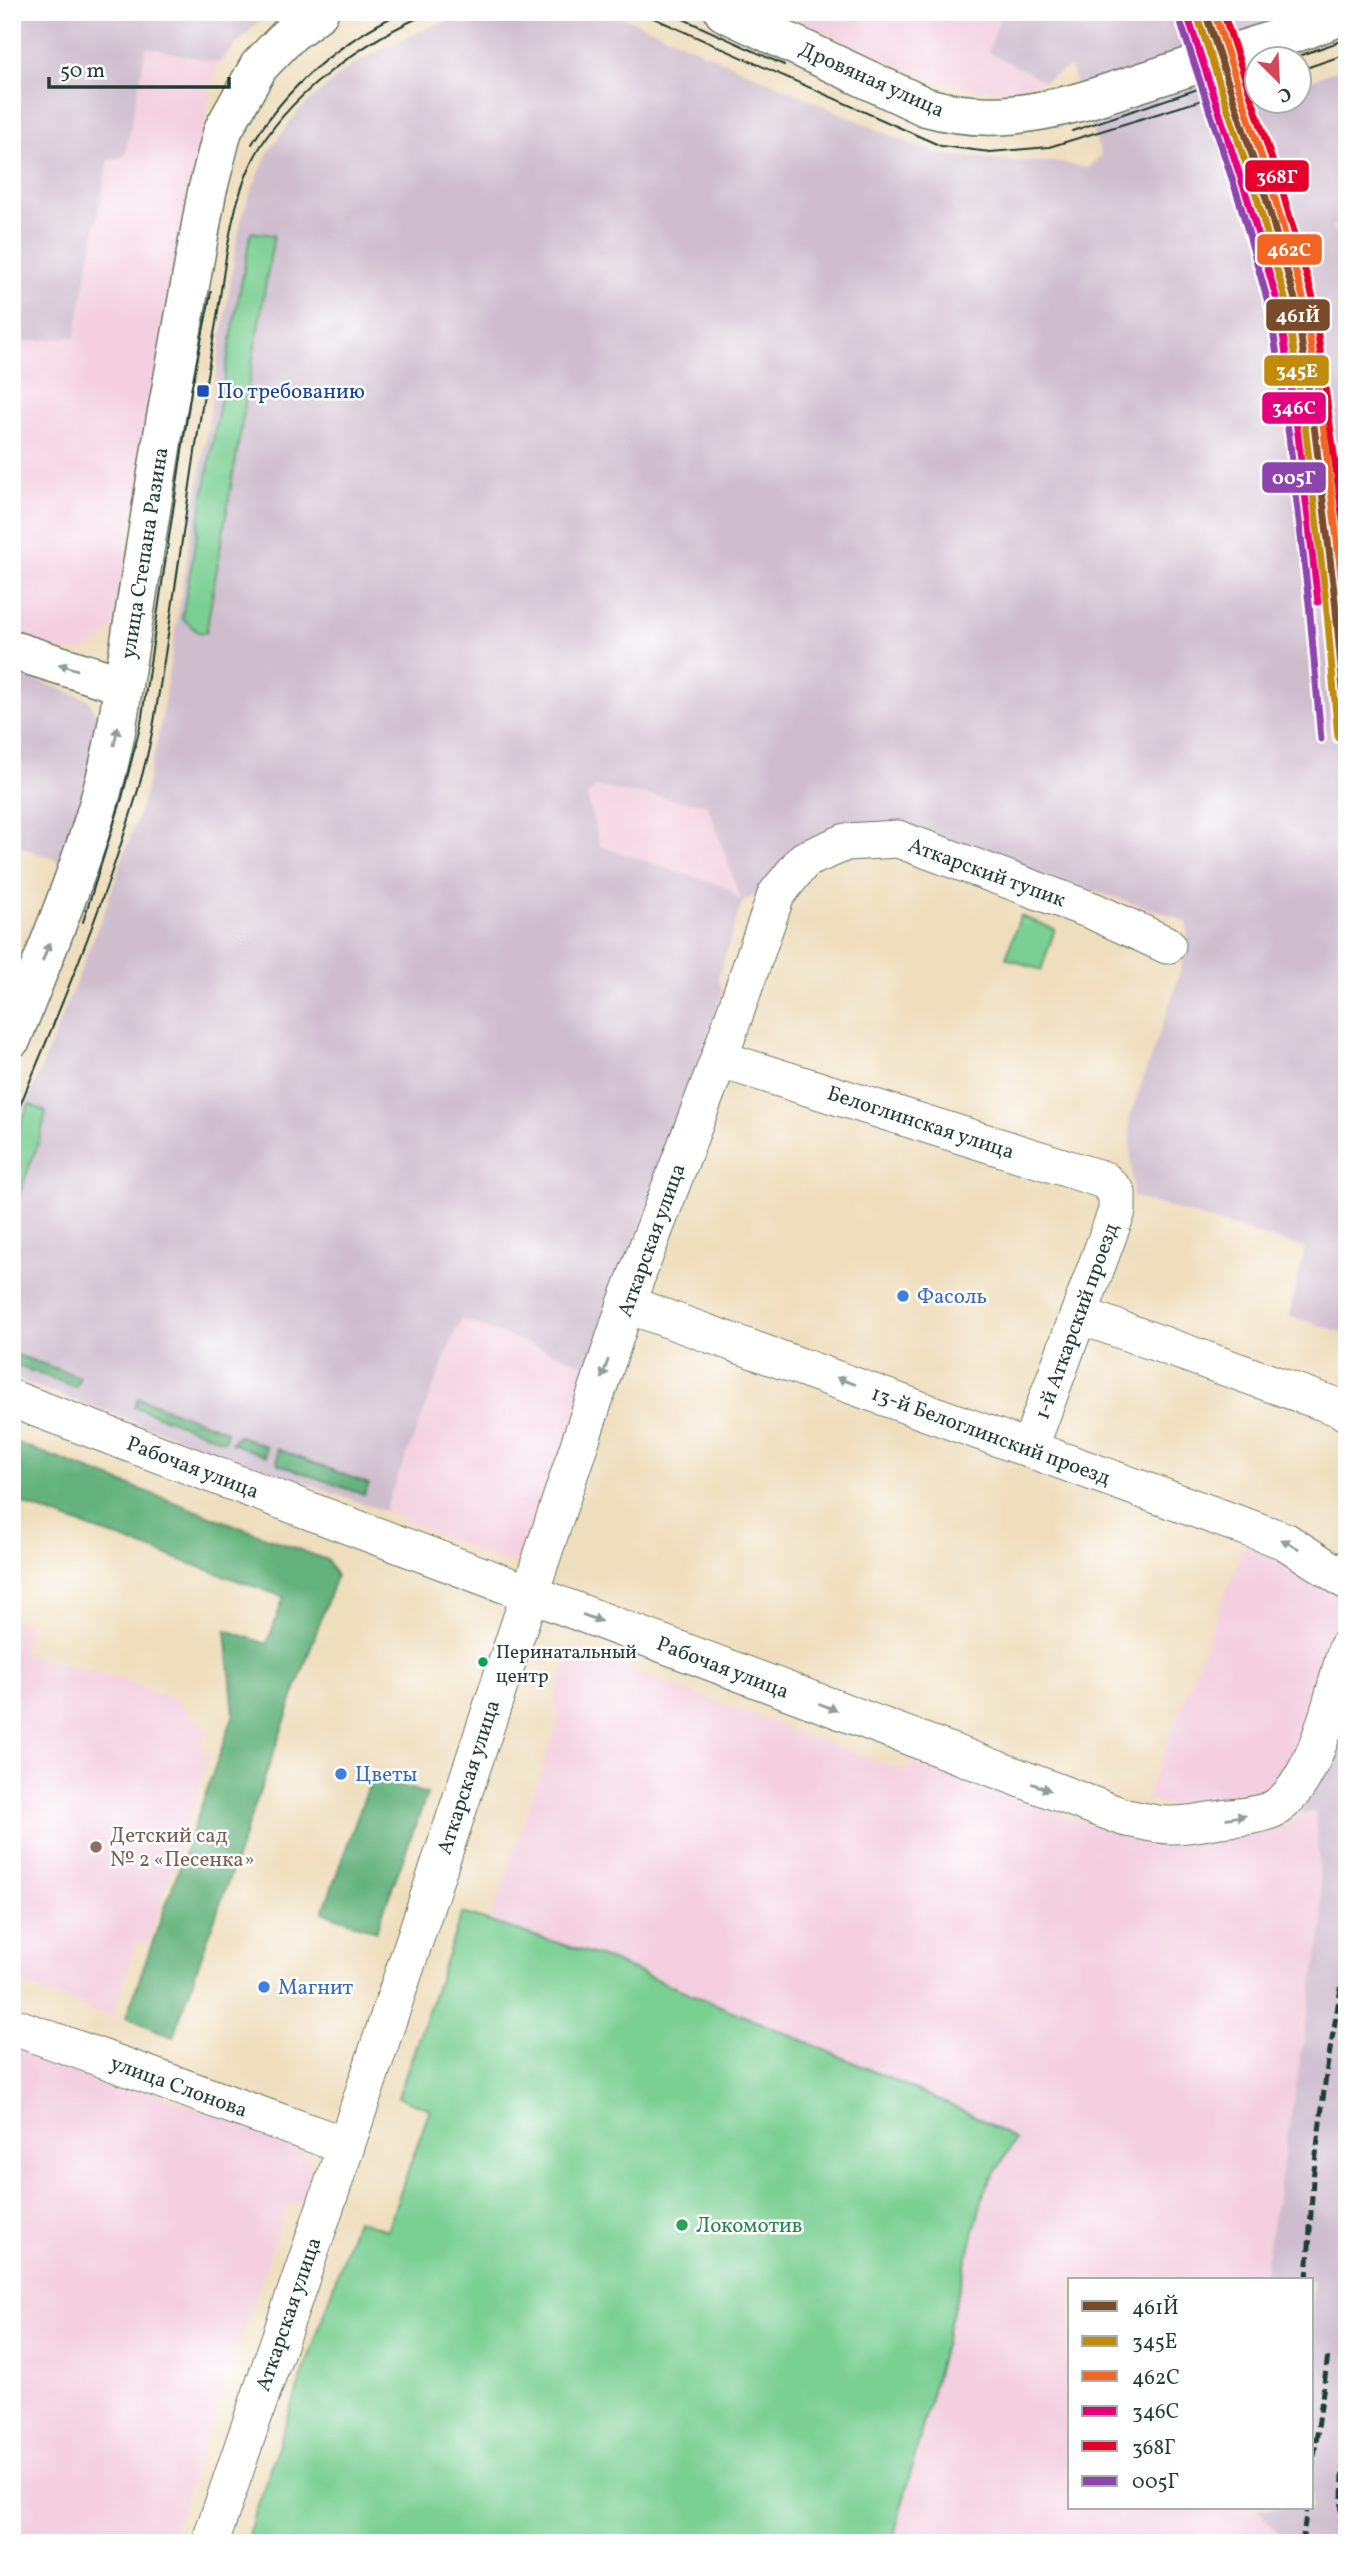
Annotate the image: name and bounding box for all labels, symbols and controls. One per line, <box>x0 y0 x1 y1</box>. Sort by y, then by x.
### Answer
street label: Дровяная улица <box>794 35 949 125</box>
scale bar <box>49 46 229 90</box>
north arrow <box>1244 46 1314 116</box>
text: 50 m <box>60 57 105 86</box>
text: С <box>1273 79 1295 108</box>
line badge: 368Г <box>1244 159 1310 193</box>
text: 368Г <box>1256 165 1298 191</box>
line badge: 462С <box>1256 233 1323 266</box>
text: 462С <box>1267 238 1311 264</box>
line badge: 461Й <box>1265 298 1331 332</box>
text: 461Й <box>1276 304 1320 330</box>
line badge: 345Е <box>1263 354 1330 387</box>
text: 345Е <box>1276 359 1318 385</box>
place label: По требованию <box>217 378 365 407</box>
marker: По требованию <box>195 383 211 399</box>
line badge: 346С <box>1261 391 1327 425</box>
text: 346С <box>1272 396 1316 422</box>
street label: улица Степана Разина <box>114 445 177 661</box>
line badge: 005Г <box>1261 461 1327 494</box>
text: 005Г <box>1272 466 1316 492</box>
one-way arrow <box>57 661 78 672</box>
one-way arrow <box>111 725 122 747</box>
street label: Аткарский тупик <box>904 832 1069 915</box>
one-way arrow <box>41 941 52 962</box>
street label: Белоглинская улица <box>823 1079 1018 1167</box>
street label: Аткарская улица <box>611 1160 694 1321</box>
street label: 1-й Аткарский проезд <box>1028 1219 1127 1424</box>
place label: Фасоль <box>917 1283 987 1312</box>
marker: Фасоль <box>895 1288 911 1304</box>
one-way arrow <box>599 1358 610 1379</box>
one-way arrow <box>836 1376 857 1387</box>
street label: 13-й Белоглинский проезд <box>867 1380 1114 1493</box>
street label: Рабочая улица <box>122 1430 263 1507</box>
one-way arrow <box>1279 1539 1299 1551</box>
one-way arrow <box>582 1613 603 1624</box>
street label: Рабочая улица <box>652 1630 793 1707</box>
place label: Перинатальный центр <box>496 1640 637 1690</box>
marker: Перинатальный центр <box>476 1655 490 1669</box>
street label: Аткарская улица <box>431 1696 508 1859</box>
one-way arrow <box>818 1702 839 1713</box>
place label: Цветы <box>355 1761 418 1790</box>
marker: Цветы <box>333 1766 349 1782</box>
one-way arrow <box>1031 1782 1052 1793</box>
one-way arrow <box>1225 1811 1247 1822</box>
place label: Детский сад № 2 «Песенка» <box>110 1822 255 1875</box>
marker: Детский сад № 2 «Песенка» <box>88 1839 104 1855</box>
place label: Магнит <box>278 1974 354 2003</box>
marker: Магнит <box>256 1979 272 1995</box>
street label: улица Слонова <box>106 2049 251 2126</box>
place label: Локомотив <box>696 2212 803 2241</box>
marker: Локомотив <box>674 2217 690 2233</box>
street label: Аткарская улица <box>249 2234 329 2395</box>
legend <box>1068 2278 1314 2510</box>
text: 461Й <box>1132 2294 1179 2323</box>
text: 345Е <box>1132 2328 1177 2357</box>
text: 462С <box>1132 2364 1180 2393</box>
text: 346С <box>1132 2398 1179 2427</box>
text: 368Г <box>1132 2434 1176 2463</box>
text: 005Г <box>1132 2468 1179 2497</box>

